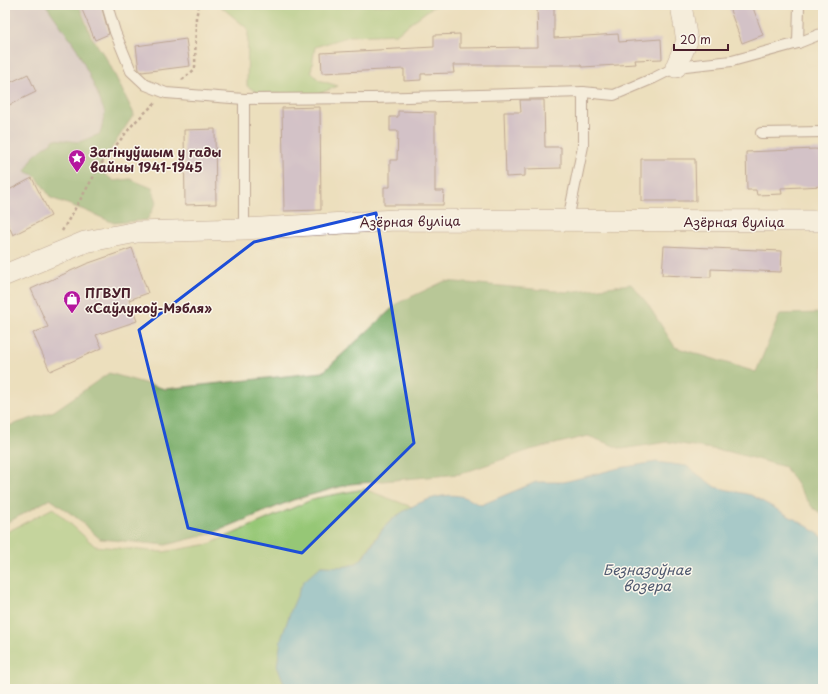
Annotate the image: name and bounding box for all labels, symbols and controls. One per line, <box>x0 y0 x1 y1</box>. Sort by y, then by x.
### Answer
scale bar <box>674 26 728 52</box>
text: 20 m <box>680 30 711 48</box>
place label: Загінуўшым у гады вайны 1941-1945 <box>89 142 221 176</box>
place icon: Загінуўшым у гады вайны 1941-1945 <box>67 148 87 173</box>
street label: Азёрная вуліца <box>359 211 461 231</box>
street label: Азёрная вуліца <box>684 212 784 231</box>
place label: ПГВУП «Саўлукоў-Мэбля» <box>85 283 212 317</box>
shop icon: ПГВУП «Саўлукоў-Мэбля» <box>62 289 82 314</box>
water label: Безназоўнае возера <box>603 559 693 596</box>

